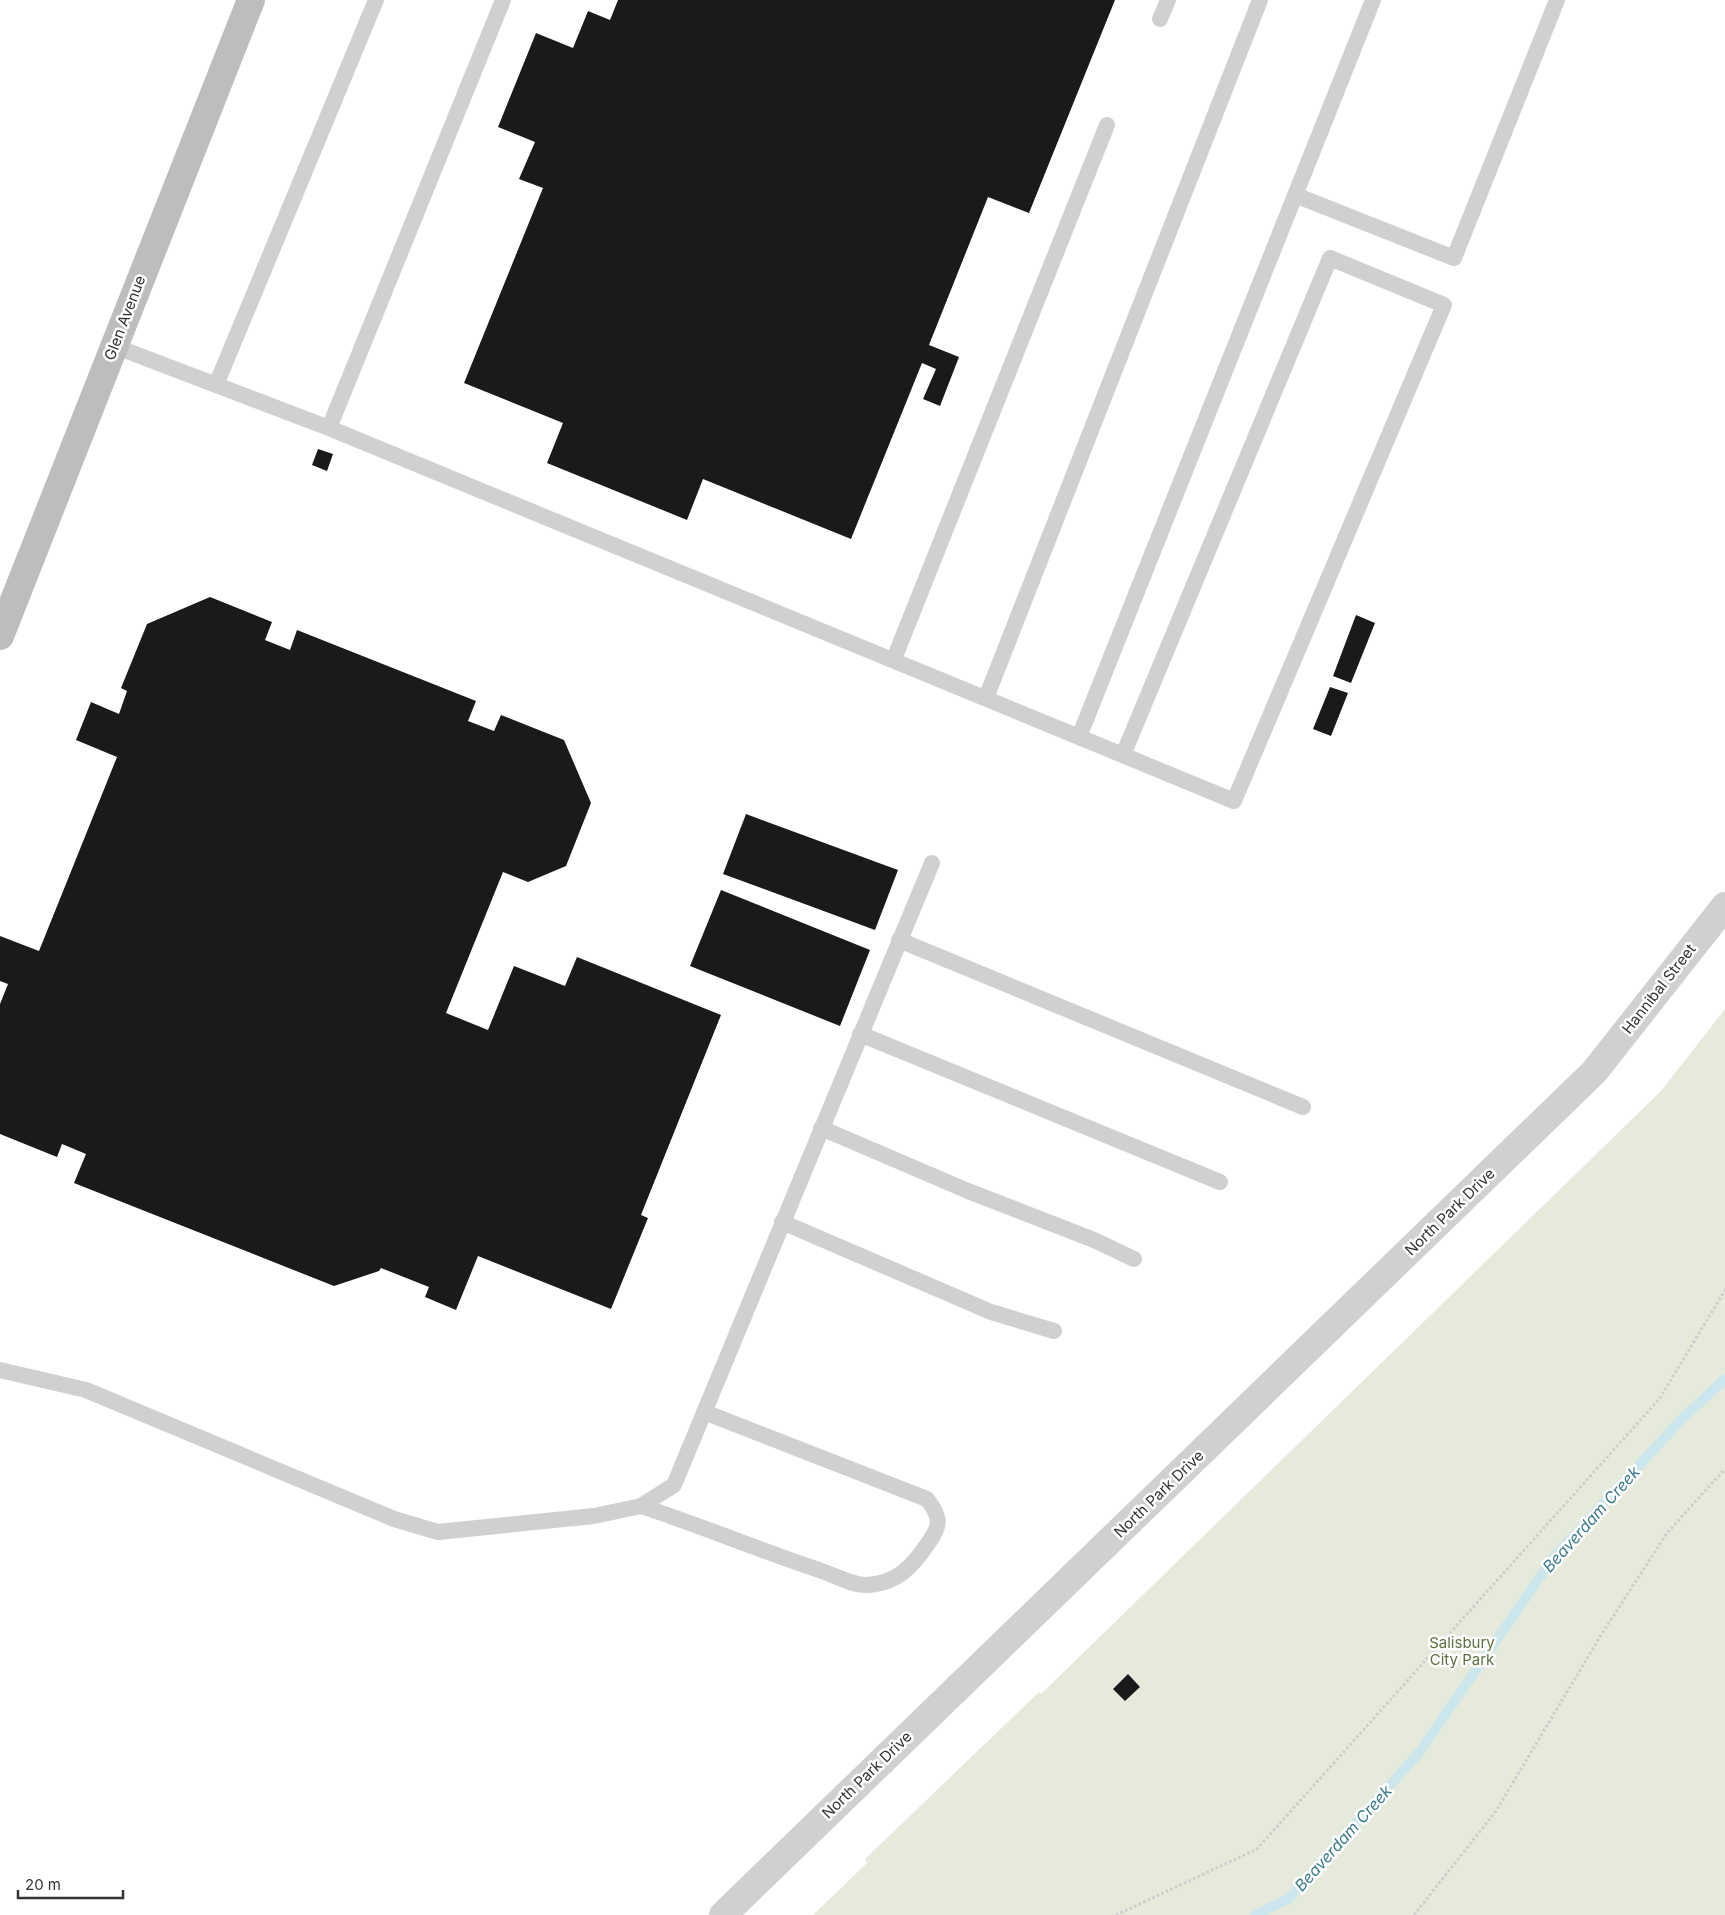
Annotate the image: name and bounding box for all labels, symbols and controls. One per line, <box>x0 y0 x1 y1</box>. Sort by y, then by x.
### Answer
street label: Glen Avenue <box>100 273 149 363</box>
street label: Hannibal Street <box>1618 940 1700 1037</box>
street label: North Park Drive <box>1401 1164 1499 1259</box>
street label: North Park Drive <box>1110 1446 1208 1541</box>
water label: Beaverdam Creek <box>1538 1462 1644 1576</box>
park label: Salisbury City Park <box>1429 1633 1495 1669</box>
street label: North Park Drive <box>818 1727 916 1822</box>
water label: Beaverdam Creek <box>1290 1781 1396 1895</box>
scale bar <box>18 1868 122 1900</box>
text: 20 m <box>25 1875 61 1894</box>

